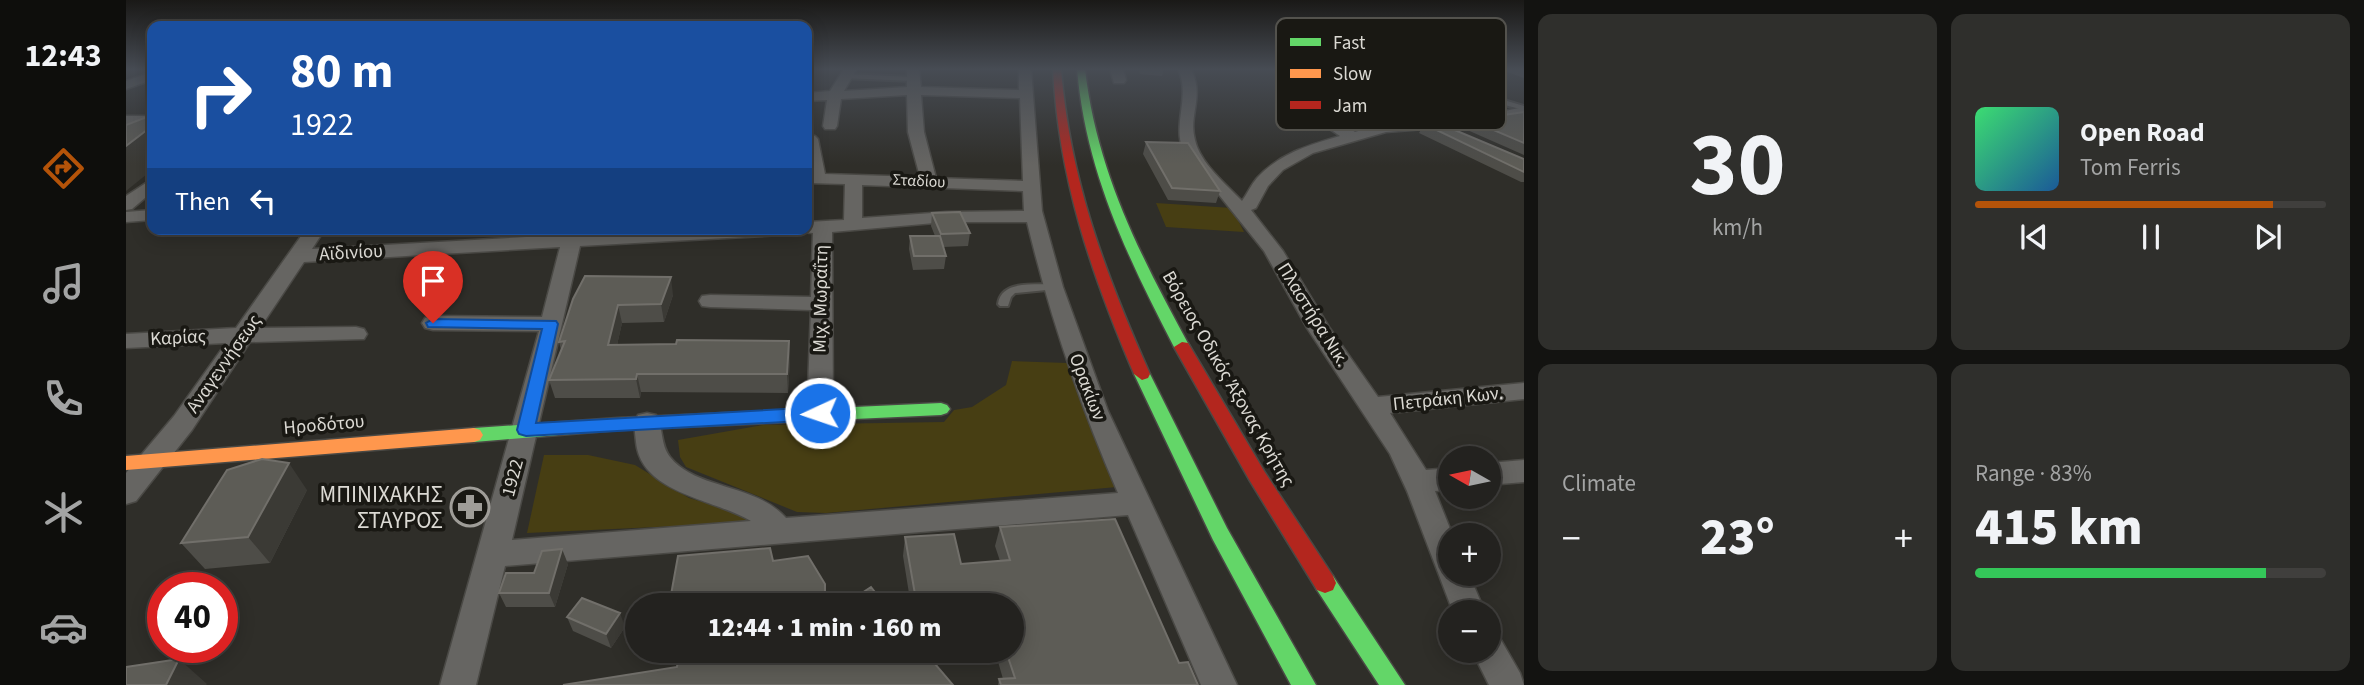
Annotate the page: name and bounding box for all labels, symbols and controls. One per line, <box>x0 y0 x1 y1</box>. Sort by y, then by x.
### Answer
legend <box>1276 18 1506 130</box>
text: Fast <box>1333 30 1366 57</box>
text: 12:43 <box>24 33 102 79</box>
text: 80 m <box>290 37 394 107</box>
icon: right <box>175 49 266 140</box>
text: Slow <box>1333 61 1372 88</box>
text: Jam <box>1333 93 1367 120</box>
text: 30 <box>1689 101 1786 230</box>
text: 1922 <box>290 102 354 148</box>
text: Open Road <box>2080 114 2205 151</box>
icon: directions <box>39 144 88 193</box>
text: Tom Ferris <box>2080 151 2181 184</box>
street label: Σταδίου <box>892 169 946 193</box>
icon: left <box>244 182 282 220</box>
text: Then <box>175 183 230 220</box>
text: km/h <box>1712 211 1763 244</box>
icon: previous <box>2015 218 2053 256</box>
icon: pause <box>2132 218 2170 256</box>
icon: next <box>2249 218 2287 256</box>
street label: Αϊδινίου <box>318 238 384 268</box>
street label: Μιχ. Μωραΐτη <box>807 245 835 353</box>
pin <box>403 251 463 323</box>
street label: Πλαστήρα Νικ. <box>1270 258 1356 372</box>
icon: music <box>39 259 88 308</box>
icon: arrive <box>414 262 452 300</box>
street label: Βόρειος Οδικός Άξονας Κρήτης <box>1155 266 1301 492</box>
street label: Αναγεννήσεως <box>180 309 268 419</box>
street label: Καρίας <box>150 323 206 353</box>
street label: Ορακίων <box>1062 350 1112 424</box>
icon: phone <box>39 374 88 423</box>
position arrow <box>783 376 857 450</box>
street label: Πετράκη Κων. <box>1392 380 1504 418</box>
street label: Ηροδότου <box>282 408 366 442</box>
north arrow <box>1438 446 1502 509</box>
map controls <box>1438 446 1501 663</box>
street label: 1922 <box>495 456 531 500</box>
text: Range · 83% <box>1975 457 2092 490</box>
text: Climate <box>1562 467 1636 500</box>
place label: ΜΠΙΝΙΧΑΚΗΣ ΣΤΑΥΡΟΣ <box>319 478 443 537</box>
pharmacy icon: ΜΠΙΝΙΧΑΚΗΣ ΣΤΑΥΡΟΣ <box>449 486 491 528</box>
icon: climate <box>39 488 88 537</box>
text: 415 km <box>1975 491 2143 565</box>
text: 23° <box>1700 501 1775 575</box>
text: − <box>1562 512 1581 566</box>
text: + <box>1894 512 1913 566</box>
button: + <box>1438 523 1501 586</box>
speed limit sign: 40 <box>147 572 238 663</box>
button: − <box>1438 600 1501 663</box>
icon: car <box>39 603 88 652</box>
text: 12:44 · 1 min · 160 m <box>708 609 941 646</box>

